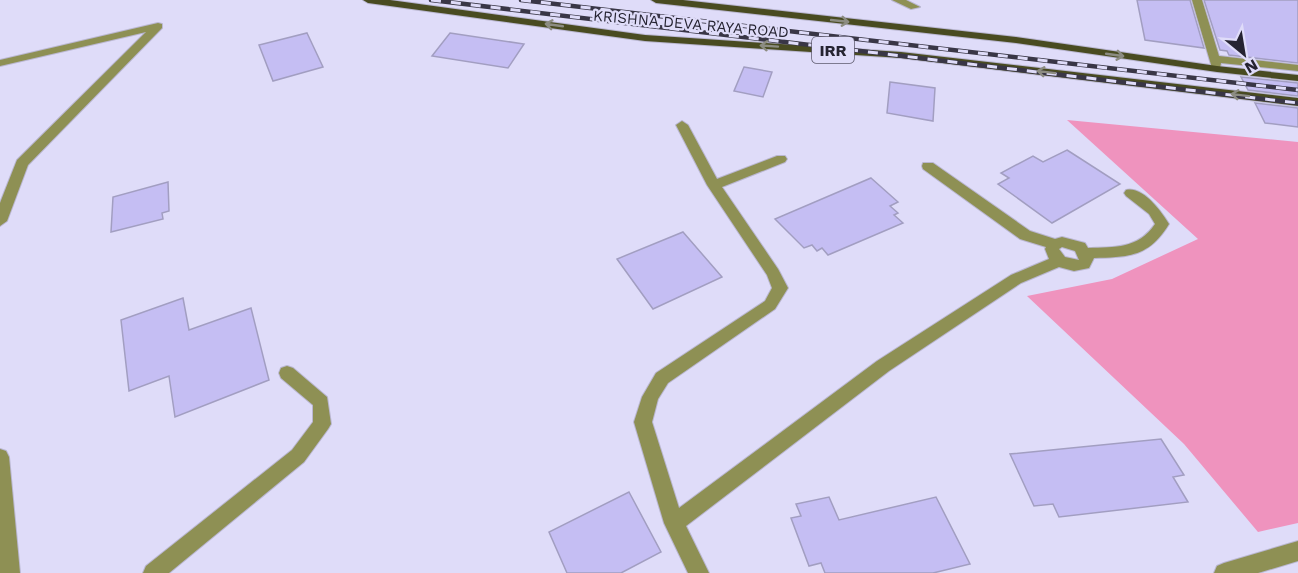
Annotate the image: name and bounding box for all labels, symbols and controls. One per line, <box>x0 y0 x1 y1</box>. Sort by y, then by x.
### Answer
street label: KRISHNA DEVA RAYA ROAD <box>592 6 790 42</box>
one-way arrow <box>829 15 849 26</box>
one-way arrow <box>544 20 564 31</box>
north arrow <box>1214 24 1274 84</box>
road number: IRR <box>812 37 854 63</box>
one-way arrow <box>759 40 779 51</box>
one-way arrow <box>1105 49 1125 60</box>
text: N <box>1241 55 1261 78</box>
one-way arrow <box>1037 66 1057 77</box>
one-way arrow <box>1230 89 1250 100</box>

